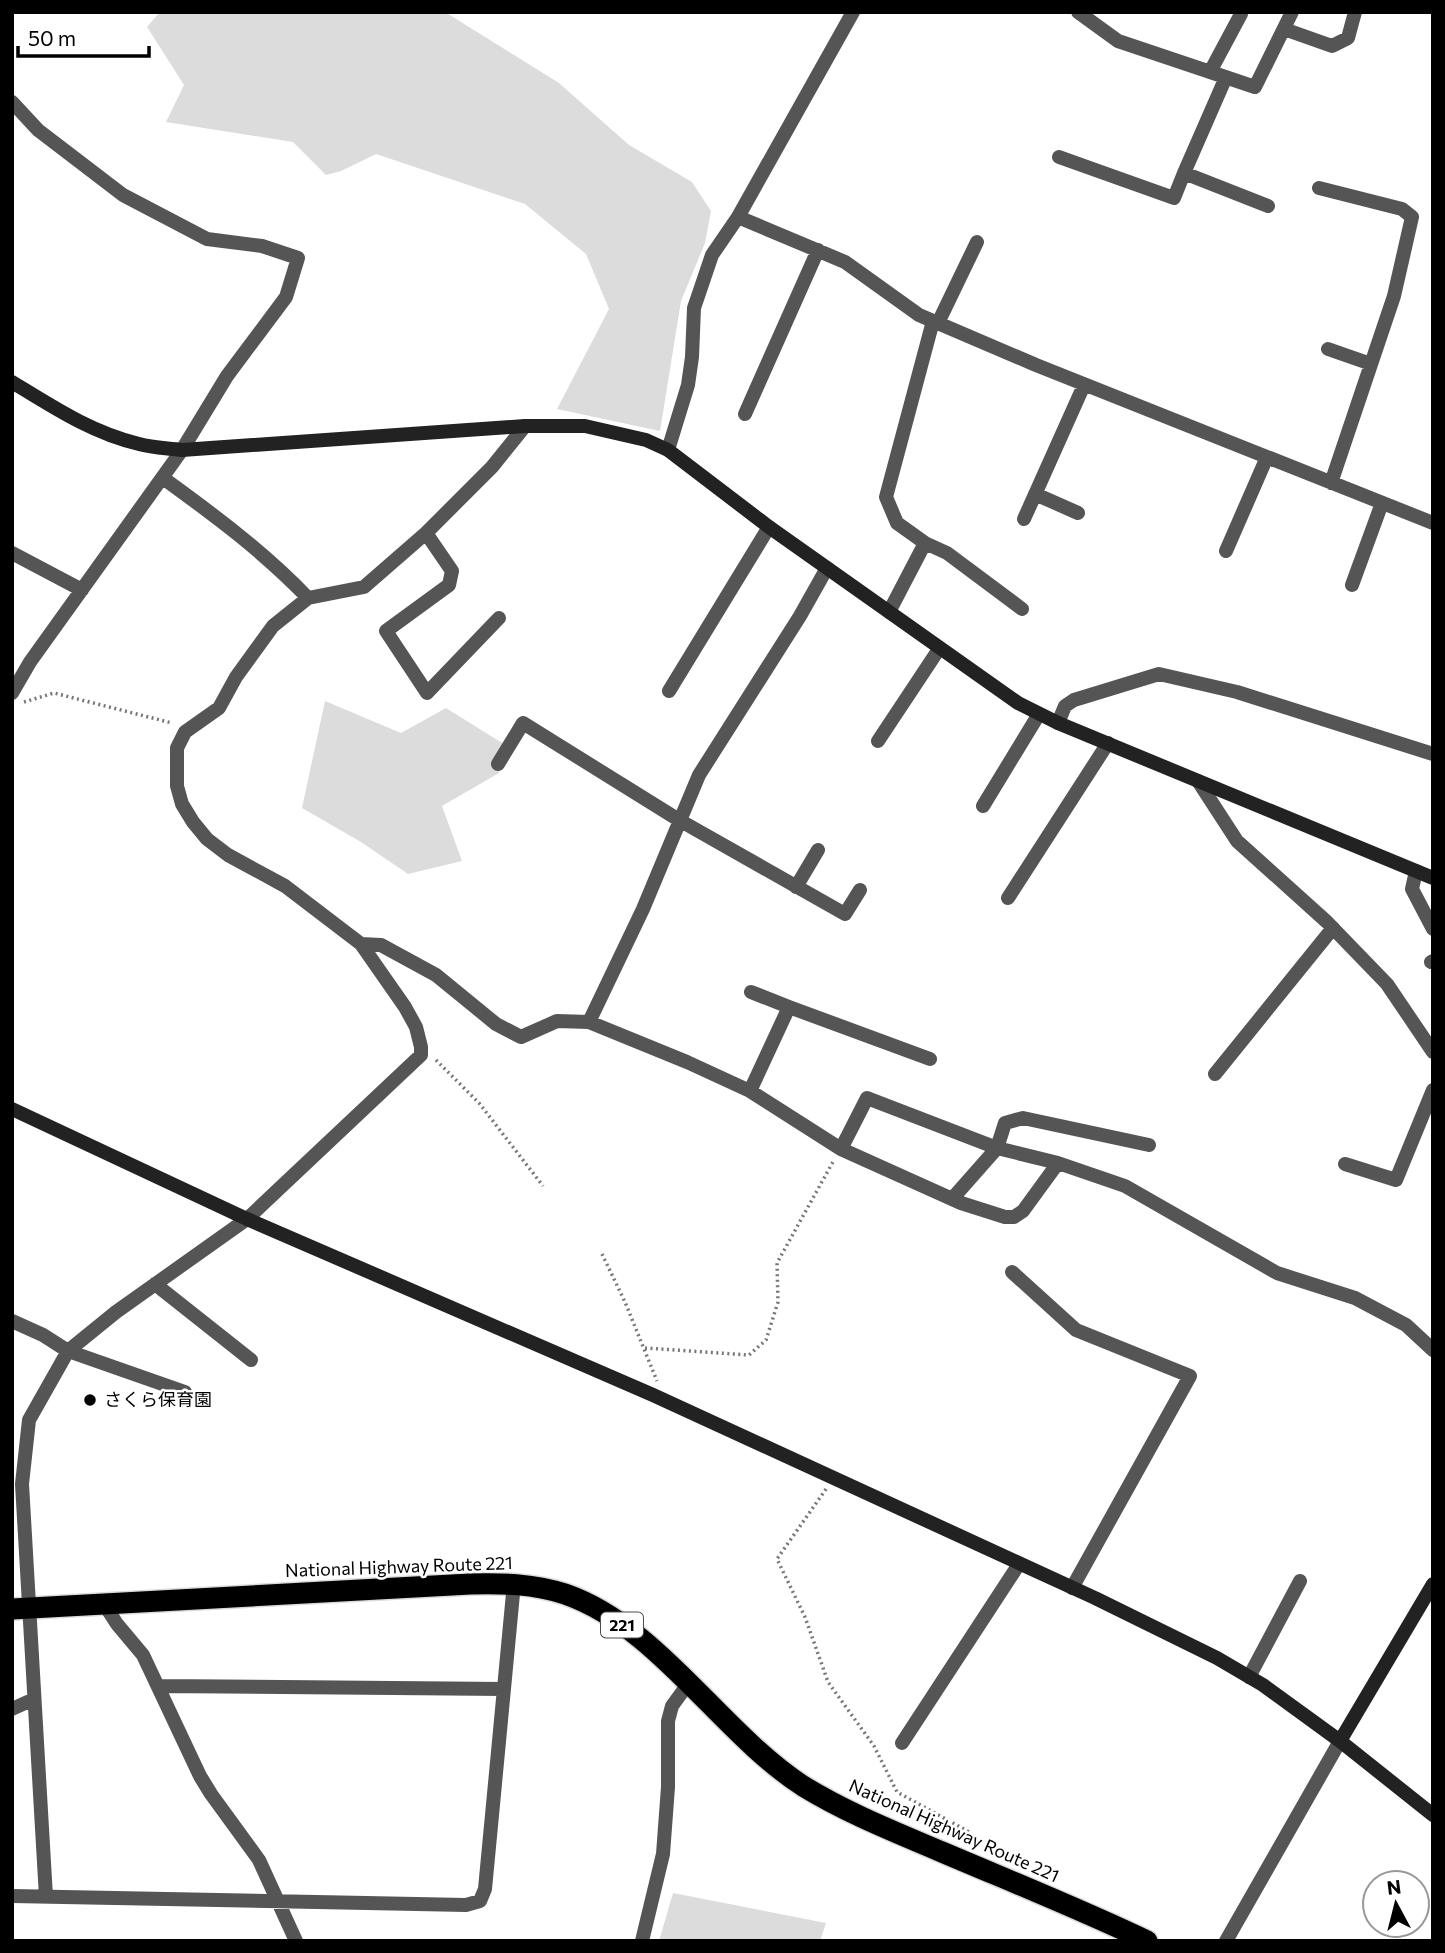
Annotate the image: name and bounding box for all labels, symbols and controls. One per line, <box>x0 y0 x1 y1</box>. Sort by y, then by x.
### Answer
scale bar <box>18 14 149 58</box>
text: 50 m <box>28 25 76 50</box>
place label: さくら保育園 <box>104 1388 212 1410</box>
marker: さくら保育園 <box>82 1392 98 1408</box>
street label: National Highway Route 221 <box>285 1551 513 1581</box>
road number: 221 <box>601 1612 643 1638</box>
street label: National Highway Route 221 <box>846 1774 1063 1886</box>
north arrow <box>1361 1869 1431 1939</box>
text: N <box>1385 1874 1402 1899</box>

